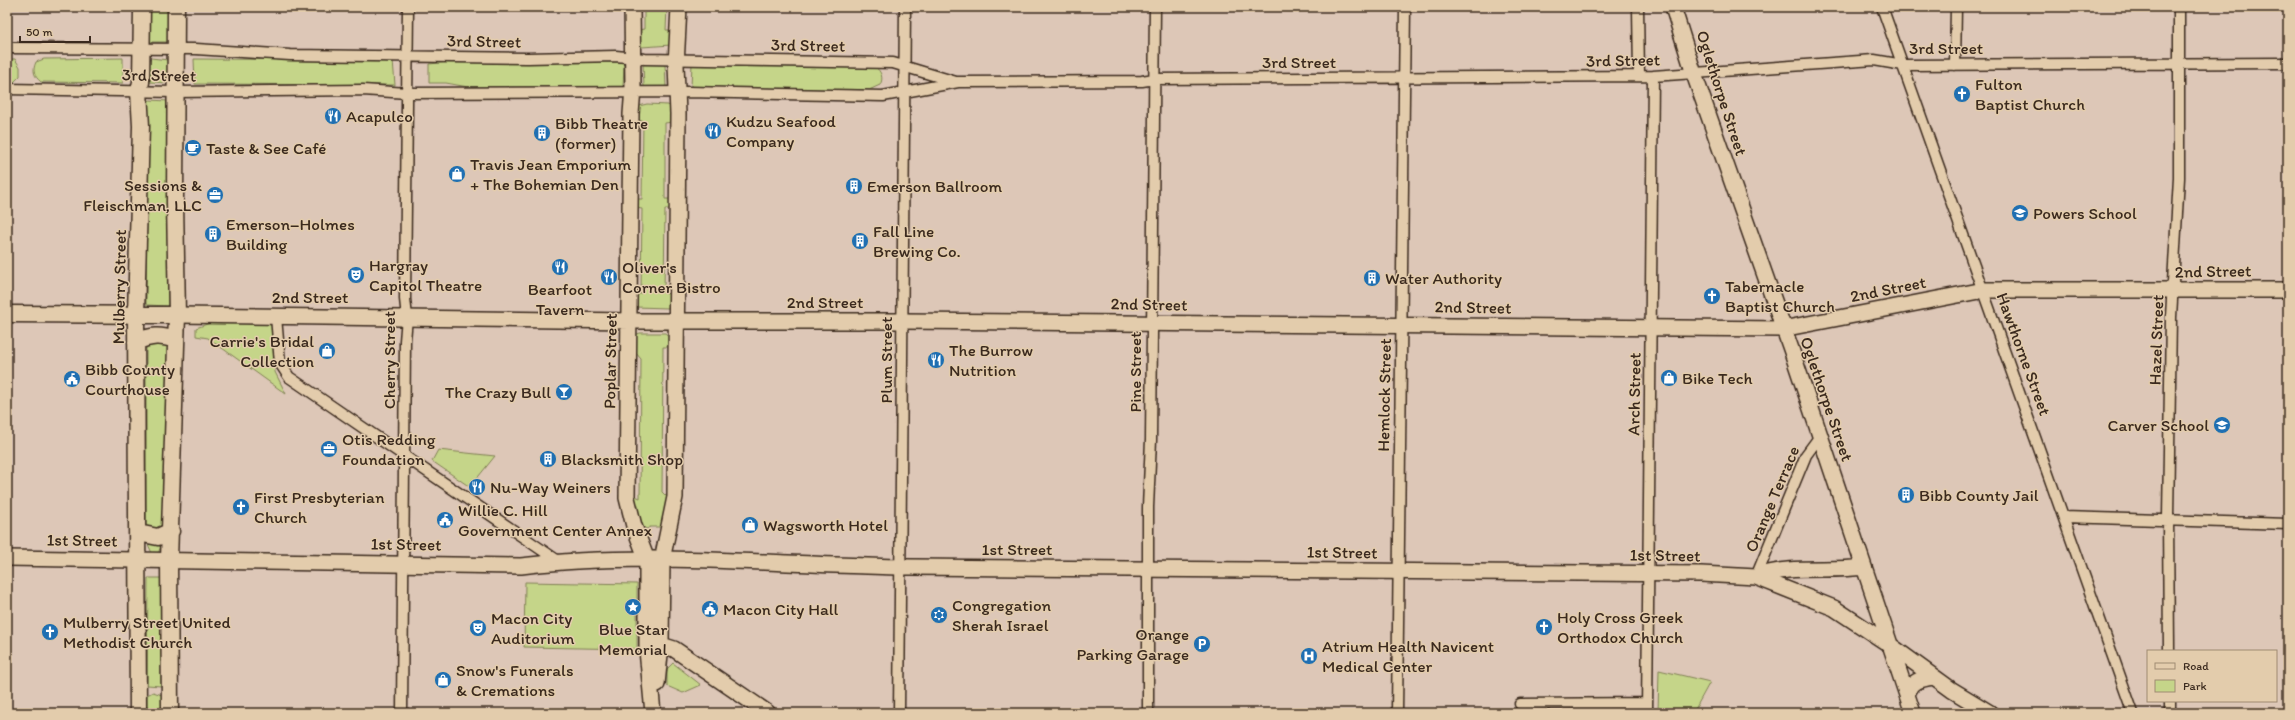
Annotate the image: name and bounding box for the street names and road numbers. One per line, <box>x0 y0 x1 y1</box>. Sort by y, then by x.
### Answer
street label: Oglethorpe Street <box>1692 28 1752 158</box>
street label: 3rd Street <box>447 30 522 52</box>
street label: 3rd Street <box>771 34 846 56</box>
street label: 3rd Street <box>1909 38 1984 58</box>
street label: 3rd Street <box>1586 49 1661 71</box>
street label: 3rd Street <box>1262 52 1337 72</box>
street label: 3rd Street <box>122 64 197 86</box>
street label: Mulberry Street <box>108 229 130 345</box>
street label: 2nd Street <box>2174 260 2252 282</box>
street label: 2nd Street <box>1848 272 1928 306</box>
street label: 2nd Street <box>272 287 349 307</box>
street label: Hawthorne Street <box>1992 290 2056 419</box>
street label: 2nd Street <box>787 292 864 312</box>
street label: 2nd Street <box>1110 293 1188 315</box>
street label: Hazel Street <box>2144 294 2168 386</box>
street label: 2nd Street <box>1434 296 1512 318</box>
street label: Cherry Street <box>379 311 399 409</box>
street label: Poplar Street <box>599 313 621 409</box>
street label: Plum Street <box>876 316 896 403</box>
street label: Pine Street <box>1125 332 1145 412</box>
street label: Oglethorpe Street <box>1796 334 1858 464</box>
street label: Hemlock Street <box>1373 338 1395 452</box>
street label: Arch Street <box>1623 352 1645 436</box>
street label: Orange Terrace <box>1741 443 1803 555</box>
street label: 1st Street <box>46 529 118 551</box>
street label: 1st Street <box>370 533 442 555</box>
street label: 1st Street <box>982 539 1053 559</box>
street label: 1st Street <box>1306 541 1378 563</box>
street label: 1st Street <box>1629 544 1701 566</box>

